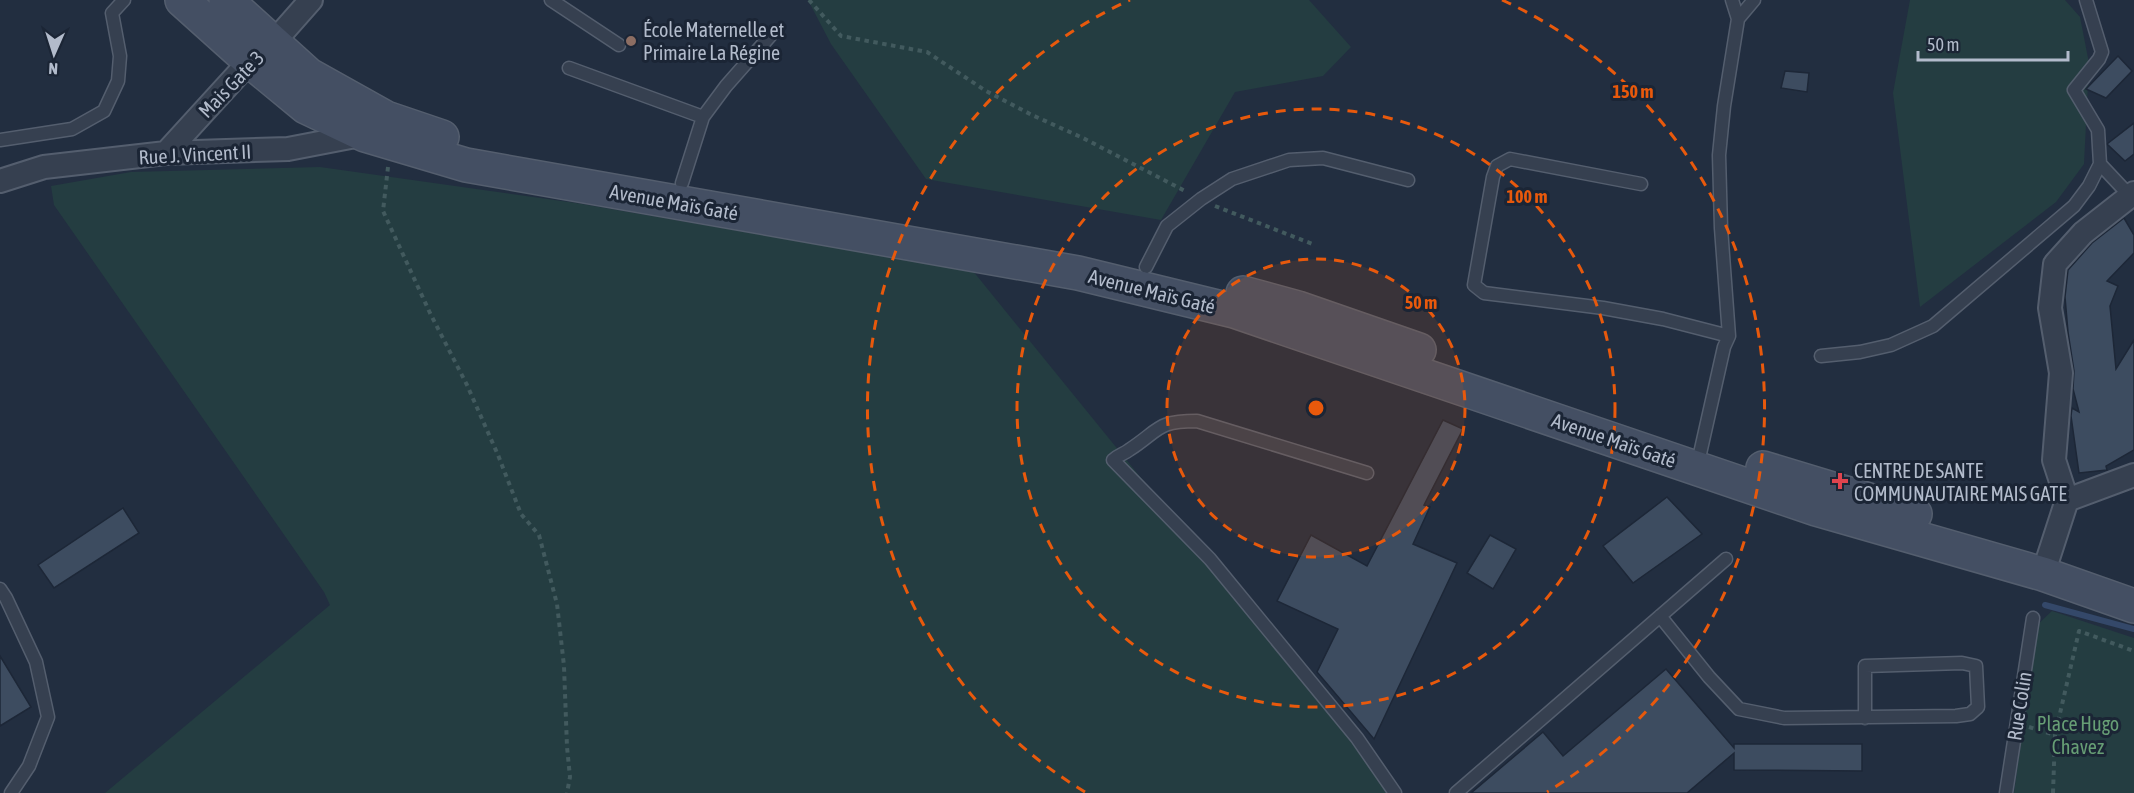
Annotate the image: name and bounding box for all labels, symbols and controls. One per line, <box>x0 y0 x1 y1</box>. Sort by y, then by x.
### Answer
place label: École Maternelle et Primaire La Régine <box>643 18 785 64</box>
north arrow <box>24 24 84 84</box>
scale bar <box>1918 24 2068 62</box>
marker: École Maternelle et Primaire La Régine <box>624 34 638 48</box>
text: 50 m <box>1927 34 1959 55</box>
street label: Mais Gate 3 <box>194 46 268 122</box>
text: N <box>48 60 58 78</box>
text: 150 m <box>1613 81 1653 102</box>
street label: Rue J. Vincent II <box>138 140 252 168</box>
street label: Avenue Maïs Gaté <box>608 179 740 225</box>
text: 100 m <box>1507 186 1547 207</box>
street label: Avenue Maïs Gaté <box>1086 264 1218 318</box>
text: 50 m <box>1405 292 1437 313</box>
centre of rings <box>1306 398 1326 418</box>
street label: Avenue Maïs Gaté <box>1549 408 1679 472</box>
place label: CENTRE DE SANTE COMMUNAUTAIRE MAIS GATE <box>1854 459 2067 505</box>
marker: CENTRE DE SANTE COMMUNAUTAIRE MAIS GATE <box>1831 472 1849 490</box>
street label: Rue Colin <box>2002 670 2036 742</box>
park label: Place Hugo Chavez <box>2037 712 2119 758</box>

